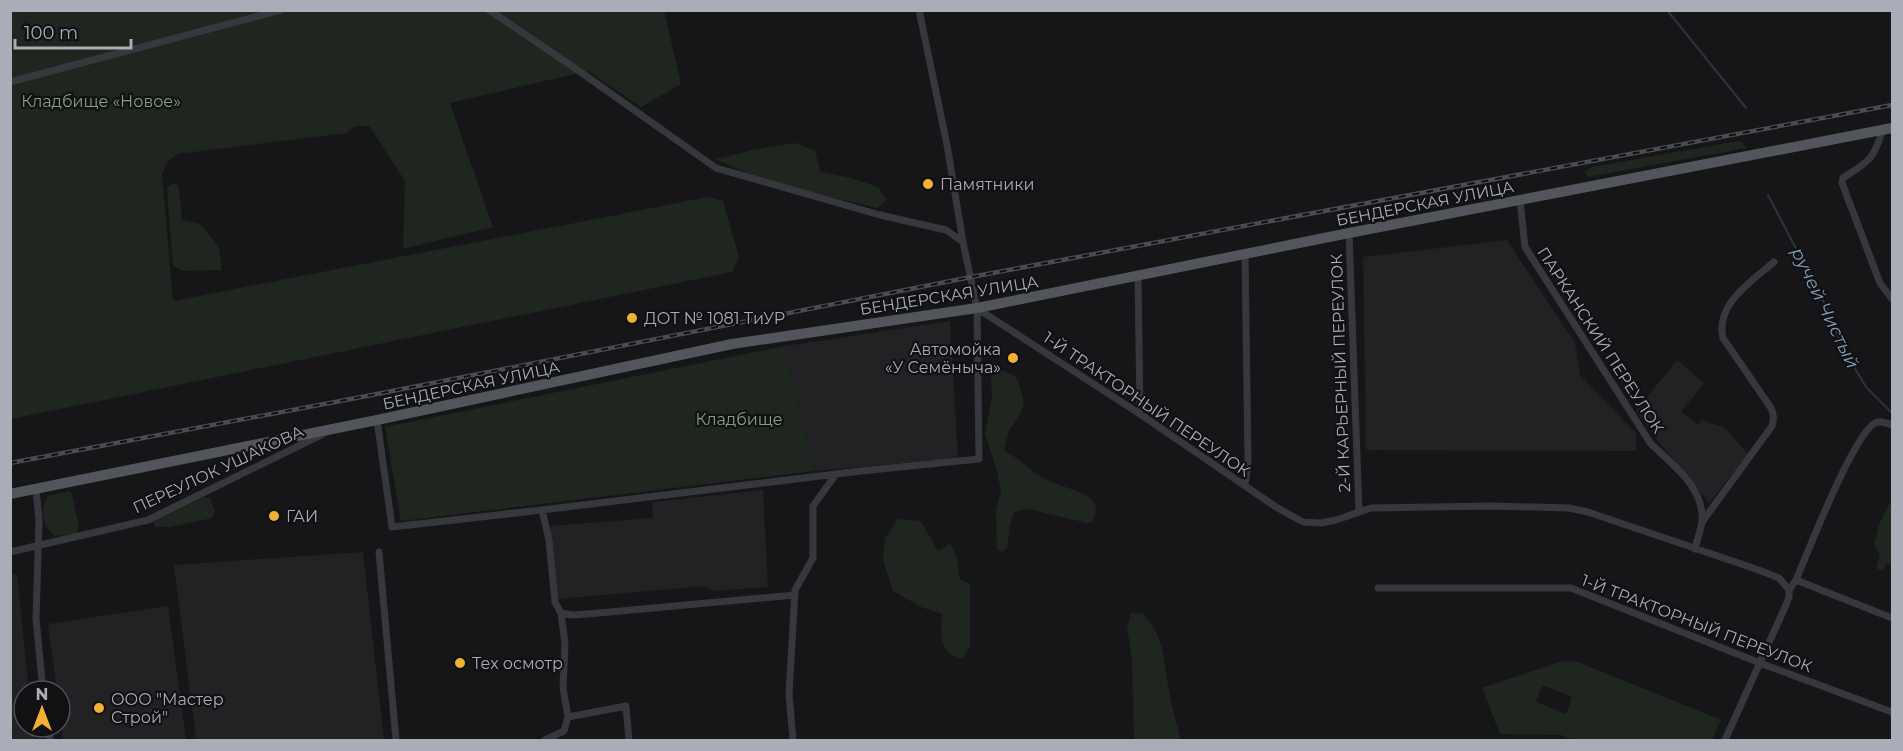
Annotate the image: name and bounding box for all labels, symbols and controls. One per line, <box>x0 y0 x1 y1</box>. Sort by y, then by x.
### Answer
scale bar <box>15 12 130 50</box>
text: 100 m <box>24 22 78 44</box>
park label: Кладбище «Новое» <box>21 92 181 111</box>
place label: Памятники <box>940 175 1035 194</box>
marker: Памятники <box>921 177 935 191</box>
street label: БЕНДЕРСКАЯ УЛИЦА <box>1335 177 1516 230</box>
street label: ПАРКАНСКИЙ ПЕРЕУЛОК <box>1533 244 1668 437</box>
water label: ручей Чистый <box>1786 244 1864 372</box>
street label: 2-Й КАРЬЕРНЫЙ ПЕРЕУЛОК <box>1327 253 1354 493</box>
street label: БЕНДЕРСКАЯ УЛИЦА <box>858 272 1040 319</box>
place label: ДОТ № 1081 ТиУР <box>644 309 785 328</box>
marker: ДОТ № 1081 ТиУР <box>625 311 639 325</box>
street label: 1-Й ТРАКТОРНЫЙ ПЕРЕУЛОК <box>1040 328 1254 481</box>
place label: Автомойка «У Семёныча» <box>885 340 1001 377</box>
marker: Автомойка «У Семёныча» <box>1006 351 1020 365</box>
street label: БЕНДЕРСКАЯ УЛИЦА <box>381 357 561 414</box>
park label: Кладбище <box>695 410 783 429</box>
street label: ПЕРЕУЛОК УШАКОВА <box>130 422 306 517</box>
place label: ГАИ <box>286 507 318 526</box>
marker: ГАИ <box>267 509 281 523</box>
street label: 1-Й ТРАКТОРНЫЙ ПЕРЕУЛОК <box>1579 571 1815 676</box>
place label: Тех осмотр <box>472 654 563 673</box>
marker: Тех осмотр <box>453 656 467 670</box>
north arrow <box>12 679 72 739</box>
text: N <box>36 685 48 704</box>
place label: ООО "Мастер Строй" <box>111 690 224 727</box>
marker: ООО "Мастер Строй" <box>92 701 106 715</box>

